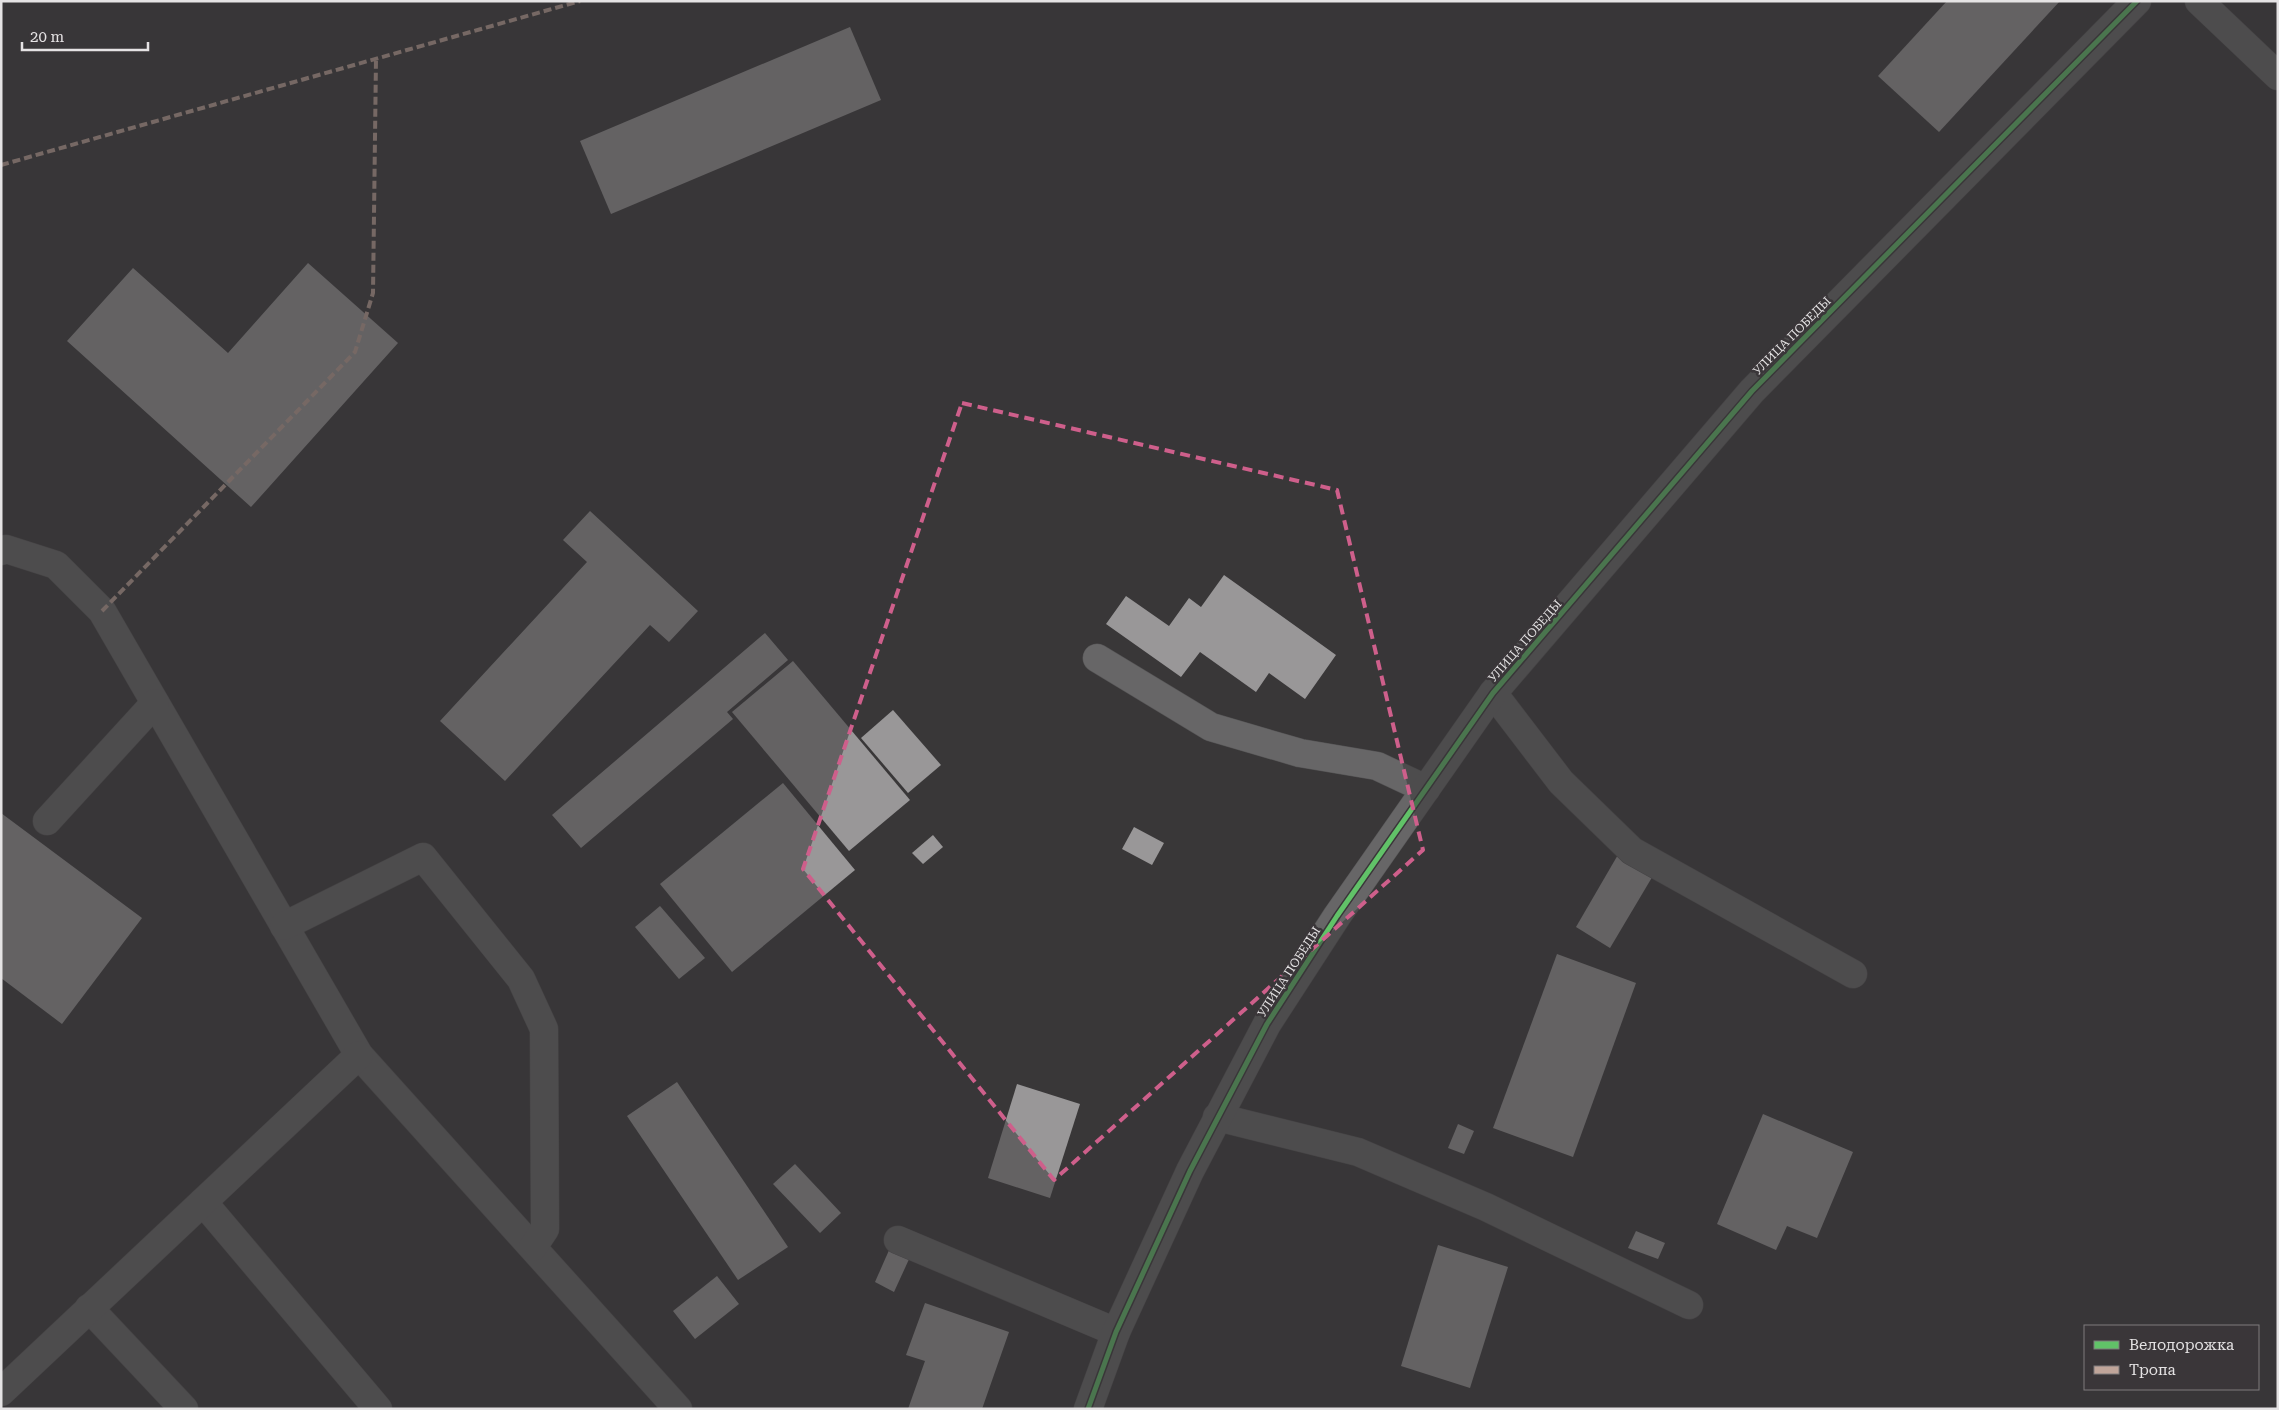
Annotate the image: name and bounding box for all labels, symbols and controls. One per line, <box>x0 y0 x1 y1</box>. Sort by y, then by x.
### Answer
scale bar <box>22 20 149 52</box>
text: 20 m <box>30 28 65 46</box>
street label: УЛИЦА ПОБЕДЫ <box>1750 294 1834 378</box>
street label: УЛИЦА ПОБЕДЫ <box>1485 597 1565 685</box>
street label: УЛИЦА ПОБЕДЫ <box>1255 924 1324 1020</box>
legend <box>2084 1325 2259 1390</box>
text: Велодорожка <box>2129 1336 2234 1354</box>
text: Тропа <box>2129 1361 2176 1379</box>

